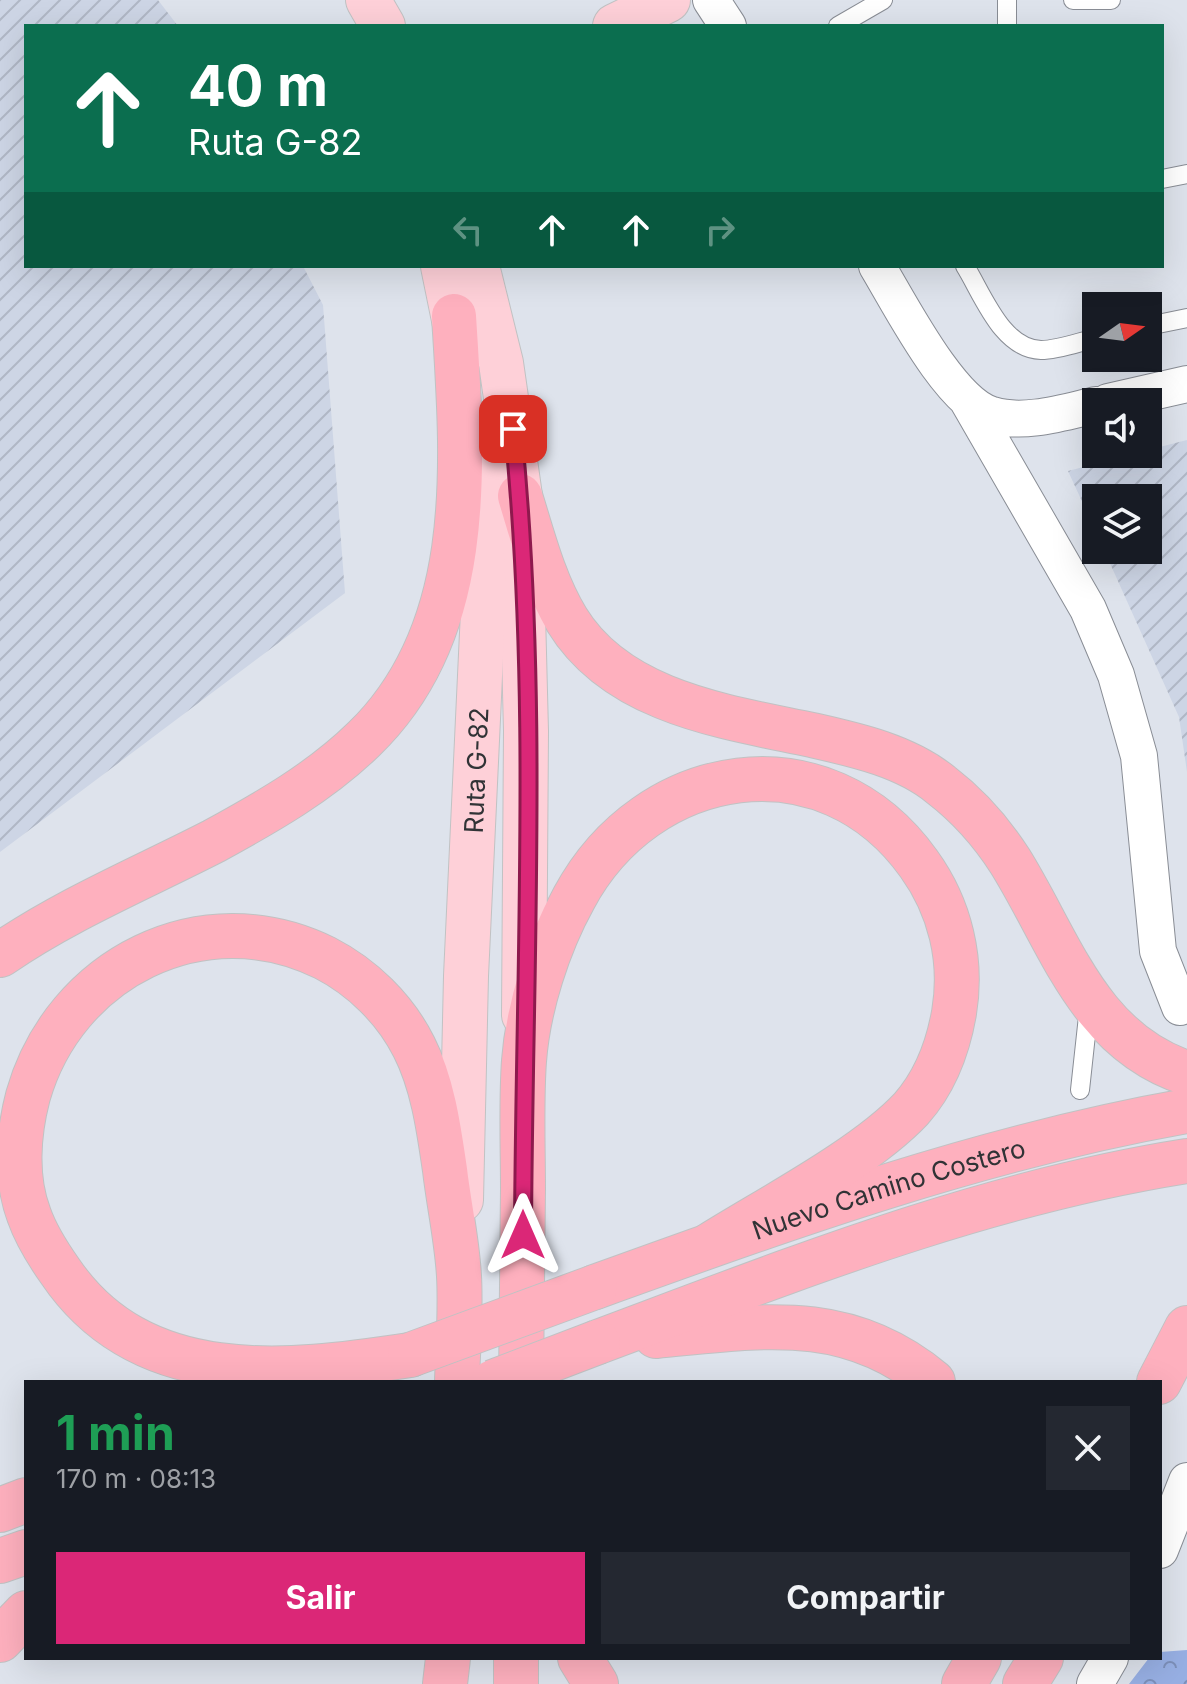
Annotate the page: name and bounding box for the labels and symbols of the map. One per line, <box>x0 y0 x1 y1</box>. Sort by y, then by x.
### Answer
north arrow <box>1082 292 1162 372</box>
pin <box>479 395 547 463</box>
street label: Ruta G-82 <box>457 707 494 834</box>
street label: Nuevo Camino Costero <box>748 1132 1029 1245</box>
position arrow <box>481 1193 565 1277</box>

